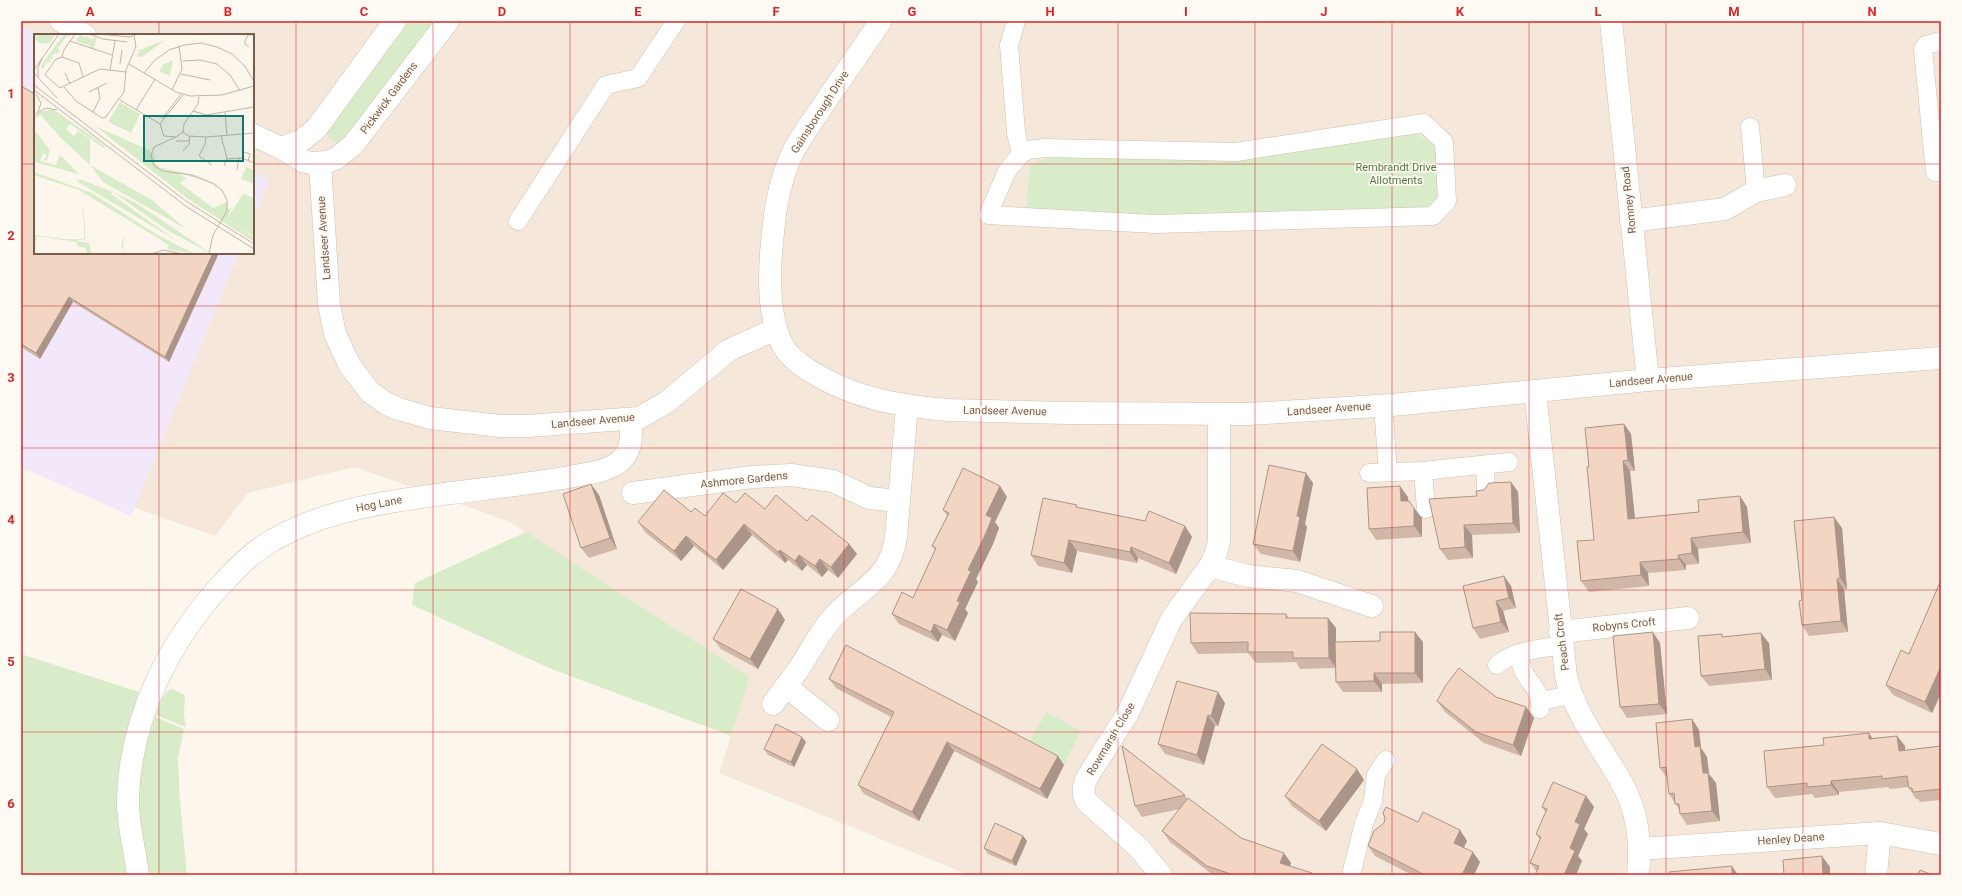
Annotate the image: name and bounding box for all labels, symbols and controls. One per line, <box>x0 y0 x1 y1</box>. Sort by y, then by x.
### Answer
text: A <box>86 4 95 19</box>
text: B <box>224 4 232 19</box>
text: C <box>360 4 369 19</box>
text: D <box>498 4 506 19</box>
text: E <box>634 4 642 19</box>
text: F <box>772 4 780 19</box>
text: G <box>908 4 917 19</box>
text: H <box>1045 4 1055 19</box>
text: I <box>1184 4 1188 19</box>
text: J <box>1320 4 1328 19</box>
text: K <box>1456 4 1465 19</box>
text: L <box>1594 4 1602 19</box>
text: M <box>1728 4 1740 19</box>
text: N <box>1867 4 1877 19</box>
inset map <box>34 34 254 254</box>
street label: Pickwick Gardens <box>358 59 421 137</box>
street label: Gainsborough Drive <box>788 68 852 156</box>
text: 1 <box>7 86 15 101</box>
park label: Rembrandt Drive Allotments <box>1355 161 1437 187</box>
street label: Romney Road <box>1619 166 1639 234</box>
street label: Landseer Avenue <box>315 196 333 280</box>
text: 2 <box>7 228 15 243</box>
text: 3 <box>7 370 15 385</box>
street label: Landseer Avenue <box>1609 370 1694 390</box>
street label: Landseer Avenue <box>1287 400 1371 418</box>
street label: Landseer Avenue <box>963 404 1047 418</box>
street label: Landseer Avenue <box>551 411 636 431</box>
street label: Ashmore Gardens <box>700 469 789 491</box>
street label: Hog Lane <box>355 493 403 515</box>
text: 4 <box>7 512 15 527</box>
street label: Peach Croft <box>1552 612 1572 671</box>
street label: Robyns Croft <box>1592 615 1657 635</box>
text: 5 <box>7 654 15 669</box>
street label: Rowmarsh Close <box>1084 700 1138 778</box>
text: 6 <box>7 796 15 811</box>
street label: Henley Deane <box>1757 830 1825 848</box>

